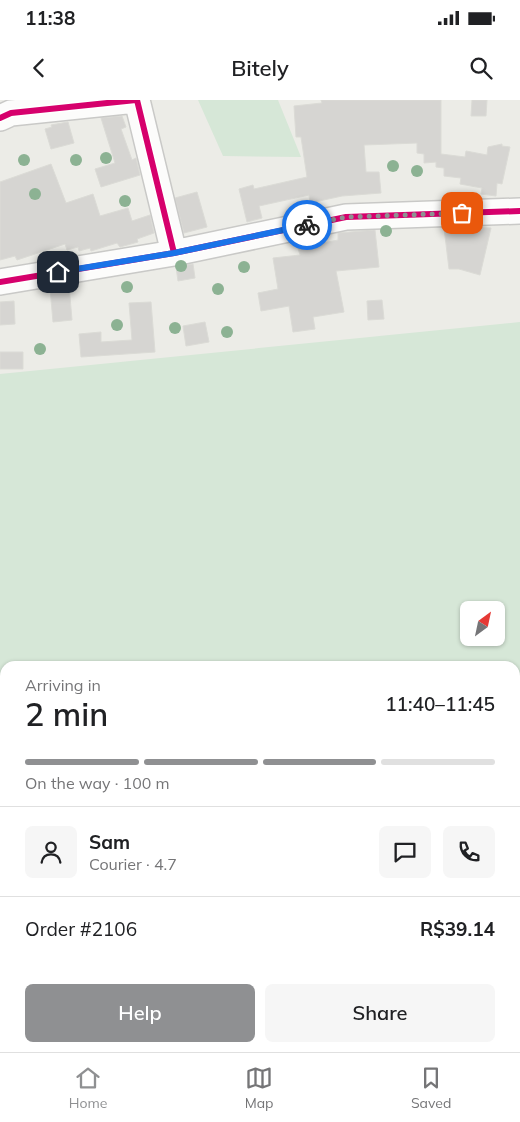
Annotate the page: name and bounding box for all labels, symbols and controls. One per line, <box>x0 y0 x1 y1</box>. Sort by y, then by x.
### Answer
text: 11:38 <box>25 6 75 30</box>
icon: back <box>25 54 53 82</box>
text: Bitely <box>231 54 289 82</box>
icon: search <box>467 54 495 82</box>
pin <box>441 192 483 234</box>
icon: bag <box>448 199 476 227</box>
courier <box>282 200 332 250</box>
icon: bike <box>293 211 321 239</box>
pin <box>37 251 79 293</box>
icon: home <box>44 258 72 286</box>
north arrow <box>460 601 505 646</box>
map controls <box>460 601 505 646</box>
text: Arriving in <box>25 675 101 695</box>
text: 11:40–11:45 <box>385 692 495 716</box>
text: 2 min <box>25 694 108 734</box>
text: On the way · 100 m <box>25 773 170 793</box>
button: person <box>25 826 77 878</box>
button: chat <box>379 826 431 878</box>
button: phone <box>443 826 495 878</box>
text: Sam <box>89 830 130 854</box>
text: Courier · 4.7 <box>89 854 177 874</box>
text: Order #2106 <box>25 917 137 941</box>
text: R$39.14 <box>420 917 495 941</box>
button: Help <box>25 984 255 1042</box>
button: Share <box>265 984 495 1042</box>
tab: Home <box>69 1064 107 1112</box>
tab: Map <box>245 1064 274 1112</box>
tab: Saved <box>411 1064 451 1112</box>

